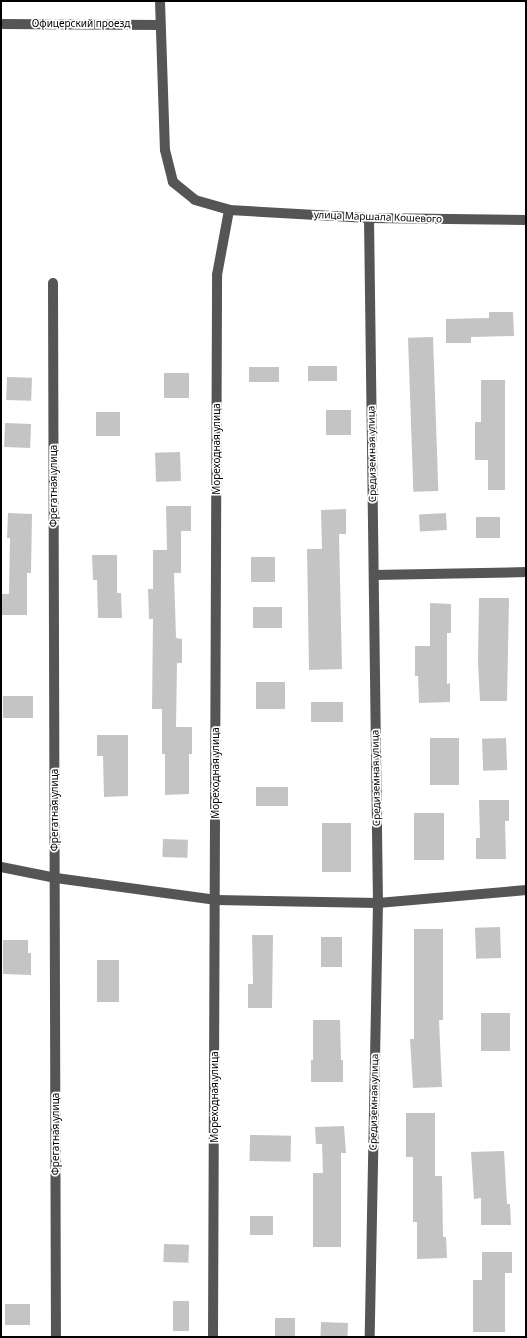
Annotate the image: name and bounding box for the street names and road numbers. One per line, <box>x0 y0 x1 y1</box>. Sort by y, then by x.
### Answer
street label: Офицерский проезд <box>32 18 130 30</box>
street label: улица Маршала Кошевого <box>314 209 442 225</box>
street label: Мореходная улица <box>211 403 223 495</box>
street label: Средиземная улица <box>365 406 379 502</box>
street label: Фрегатная улица <box>48 445 60 527</box>
street label: Мореходная улица <box>210 727 222 819</box>
street label: Средиземная улица <box>369 730 383 826</box>
street label: Фрегатная улица <box>49 769 61 851</box>
street label: Мореходная улица <box>209 1051 221 1143</box>
street label: Средиземная улица <box>367 1054 381 1150</box>
street label: Фрегатная улица <box>50 1093 62 1175</box>

